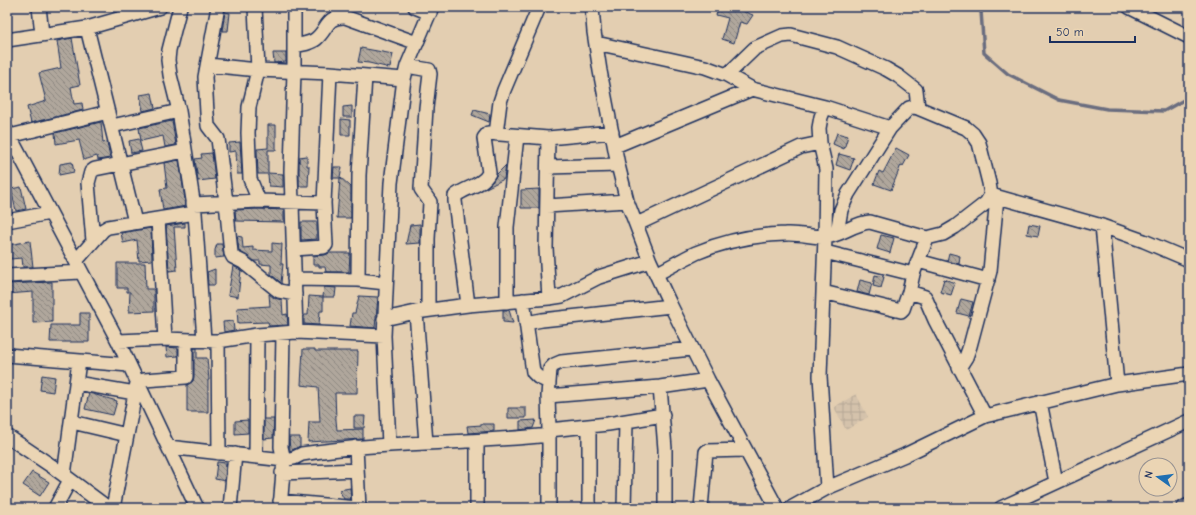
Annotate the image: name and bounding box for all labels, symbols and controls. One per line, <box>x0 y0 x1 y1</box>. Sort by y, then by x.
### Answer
scale bar <box>1050 18 1135 44</box>
text: 50 m <box>1056 25 1084 39</box>
north arrow <box>1138 457 1178 497</box>
text: N <box>1142 470 1156 480</box>

